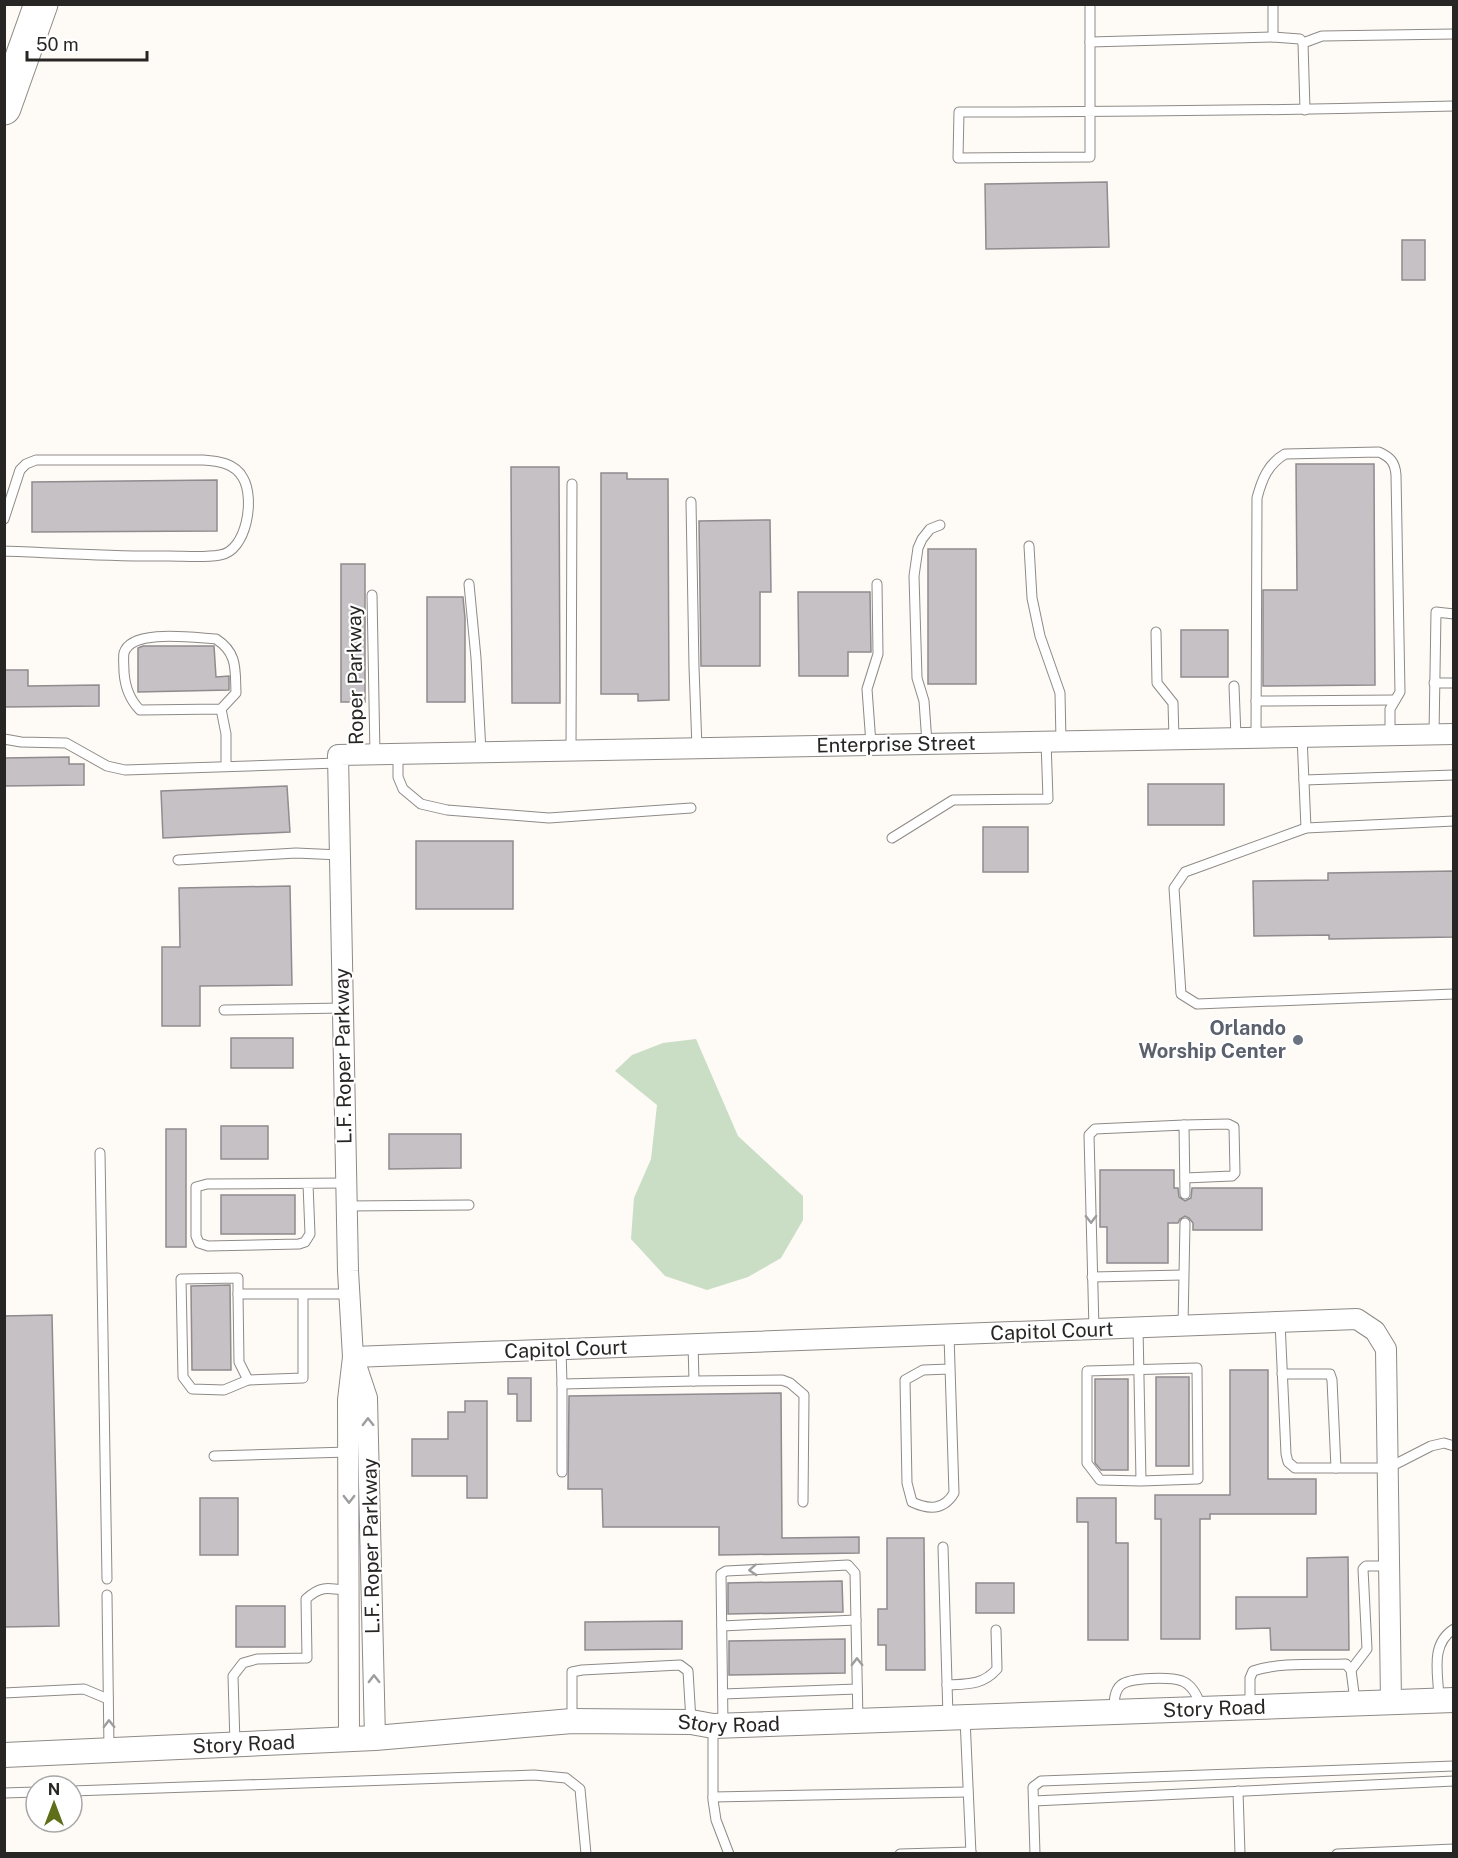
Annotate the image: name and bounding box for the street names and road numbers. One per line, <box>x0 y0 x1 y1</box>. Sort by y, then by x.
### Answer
street label: Roper Parkway <box>342 604 368 745</box>
street label: Enterprise Street <box>816 731 976 757</box>
street label: L.F. Roper Parkway <box>329 967 357 1144</box>
street label: Capitol Court <box>990 1317 1114 1345</box>
street label: Capitol Court <box>504 1335 628 1363</box>
street label: L.F. Roper Parkway <box>357 1457 385 1634</box>
street label: Story Road <box>1162 1695 1266 1722</box>
street label: Story Road <box>677 1710 780 1739</box>
street label: Story Road <box>192 1730 296 1758</box>

